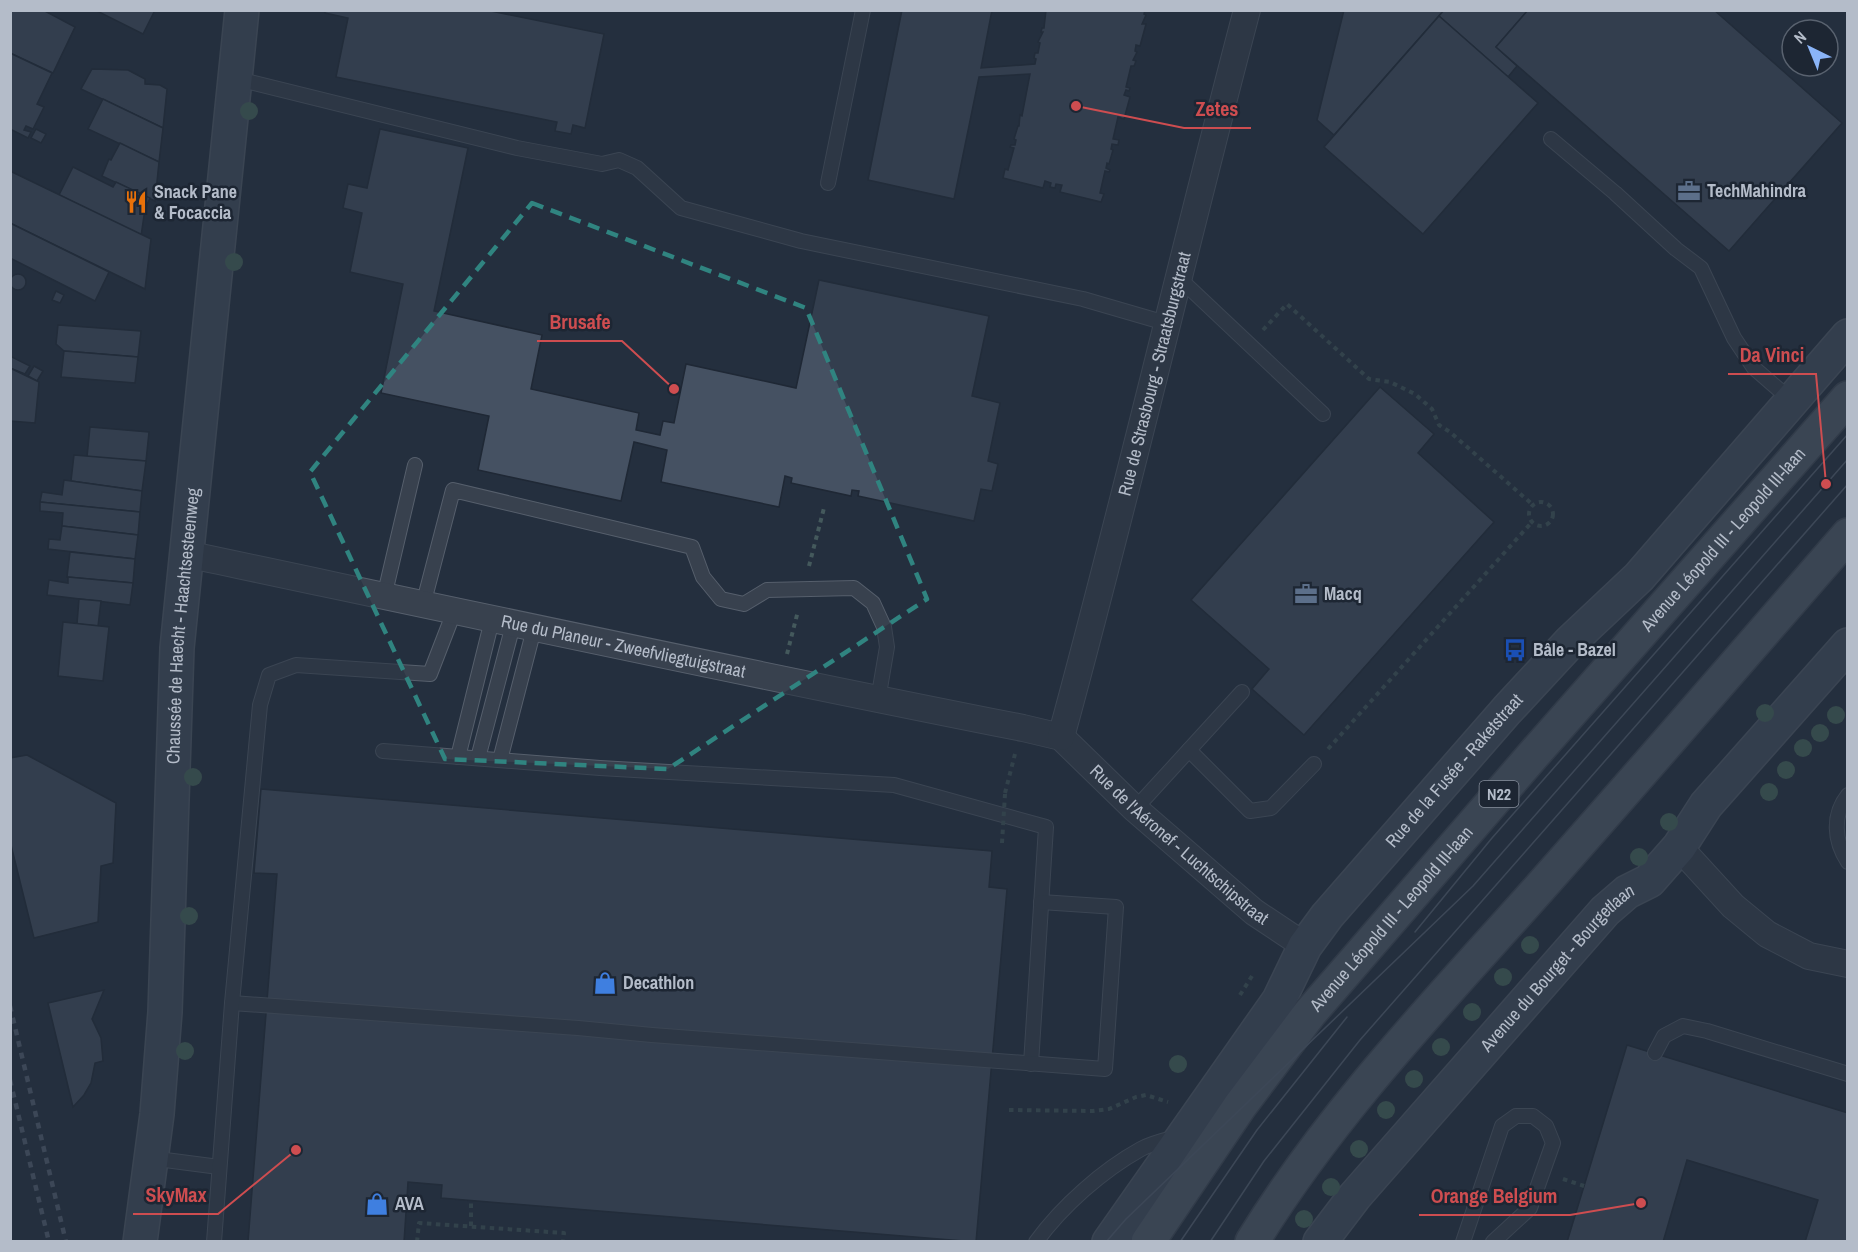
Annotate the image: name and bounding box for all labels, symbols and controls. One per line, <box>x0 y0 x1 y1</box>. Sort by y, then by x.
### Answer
north arrow <box>1780 18 1840 78</box>
text: N <box>1789 26 1811 48</box>
callout: Zetes <box>1184 90 1251 128</box>
text: Zetes <box>1196 95 1238 122</box>
office icon: TechMahindra <box>1676 178 1702 204</box>
place label: TechMahindra <box>1707 178 1807 203</box>
place label: Snack Pane & Focaccia <box>154 179 237 225</box>
restaurant icon: Snack Pane & Focaccia <box>123 189 149 215</box>
street label: Rue de Strasbourg - Straatsburgstraat <box>1112 249 1197 498</box>
callout: Brusafe <box>537 303 622 341</box>
text: Brusafe <box>549 308 611 335</box>
callout: Da Vinci <box>1728 336 1816 374</box>
text: Da Vinci <box>1740 341 1804 368</box>
street label: Avenue Léopold III - Leopold III-laan <box>1634 442 1811 637</box>
street label: Chaussée de Haecht - Haachtsesteenweg <box>160 486 205 764</box>
office icon: Macq <box>1293 581 1319 607</box>
place label: Macq <box>1324 581 1362 606</box>
street label: Rue du Planeur - Zweefvliegtuigstraat <box>499 608 748 684</box>
bus stop icon: Bâle - Bazel <box>1502 637 1528 663</box>
place label: Bâle - Bazel <box>1533 637 1616 662</box>
street label: Rue de la Fusée - Raketstraat <box>1379 688 1528 853</box>
street label: Rue de l'Aéronef - Luchtschipstraat <box>1084 759 1274 930</box>
road number: N22 <box>1480 781 1518 807</box>
street label: Avenue Léopold III - Leopold III-laan <box>1303 820 1478 1018</box>
street label: Avenue du Bourget - Bourgetlaan <box>1474 877 1638 1058</box>
shop icon: Decathlon <box>592 970 618 996</box>
place label: Decathlon <box>623 970 694 995</box>
callout: SkyMax <box>133 1176 218 1214</box>
callout: Orange Belgium <box>1419 1177 1570 1215</box>
text: SkyMax <box>145 1181 207 1208</box>
text: Orange Belgium <box>1431 1182 1557 1209</box>
shop icon: AVA <box>364 1191 390 1217</box>
place label: AVA <box>395 1191 424 1216</box>

